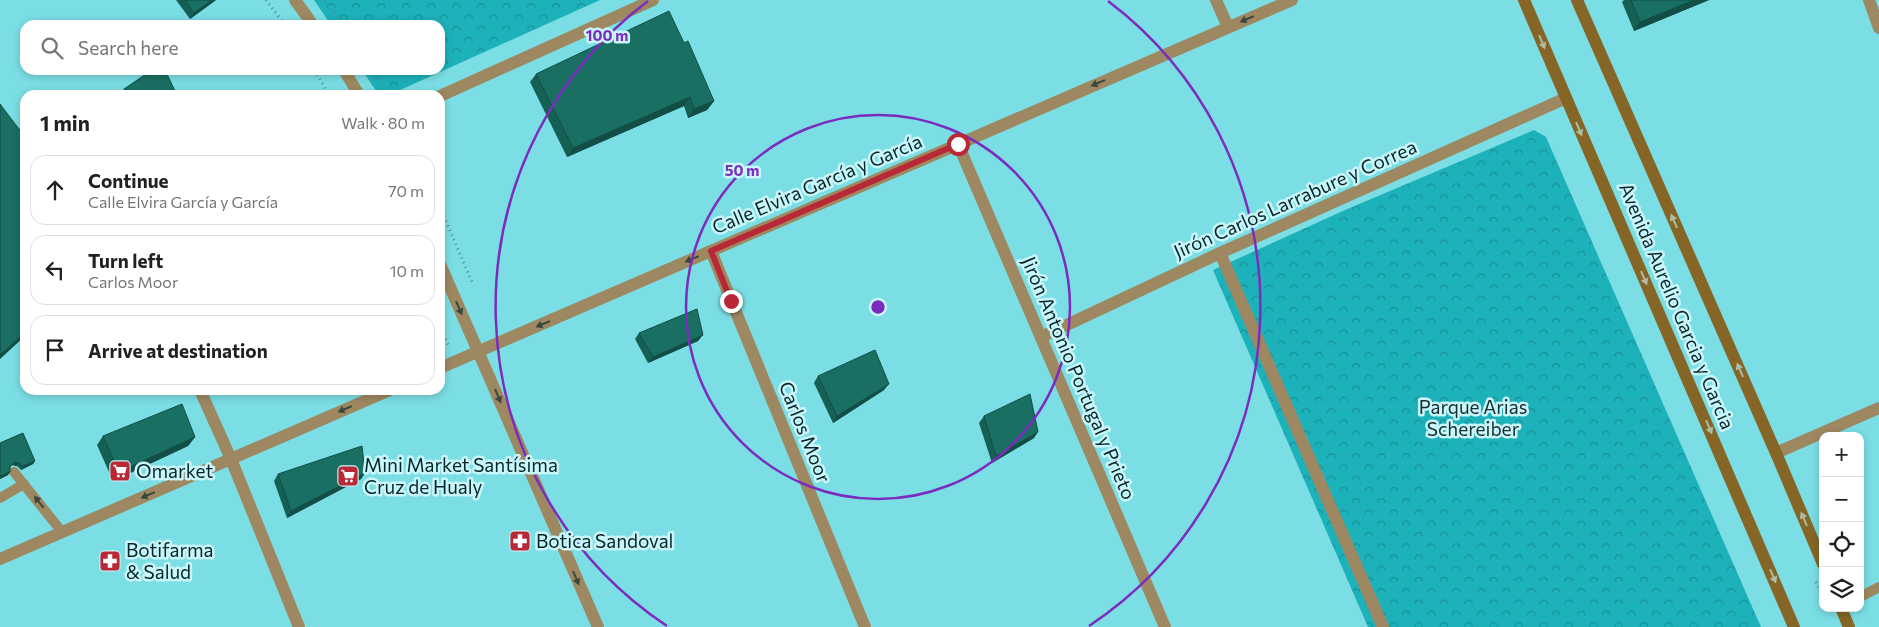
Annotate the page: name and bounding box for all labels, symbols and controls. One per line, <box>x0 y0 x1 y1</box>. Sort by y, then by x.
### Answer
one-way arrow <box>1240 15 1254 23</box>
search box <box>20 20 445 75</box>
text: 100 m <box>586 26 628 44</box>
icon: search <box>38 34 66 62</box>
one-way arrow <box>1538 35 1546 49</box>
text: Search here <box>78 36 178 59</box>
one-way arrow <box>1091 80 1105 88</box>
text: 1 min <box>40 110 90 135</box>
text: Walk · 80 m <box>341 113 425 132</box>
one-way arrow <box>1576 122 1584 136</box>
street label: Calle Elvira García y García <box>708 129 925 238</box>
route start <box>947 133 970 156</box>
street label: Jirón Carlos Larrabure y Correa <box>1170 134 1420 263</box>
text: 50 m <box>725 161 759 179</box>
text: Continue <box>88 169 168 192</box>
icon: ahead <box>41 176 69 204</box>
street label: Avenida Aurelio Garcia y Garcia <box>1615 179 1740 432</box>
text: 70 m <box>388 181 424 200</box>
text: Calle Elvira García y García <box>88 192 278 211</box>
one-way arrow <box>1670 214 1678 228</box>
text: Turn left <box>88 249 163 272</box>
street label: Jirón Antonio Portugal y Prieto <box>1018 253 1141 503</box>
icon: left <box>41 256 69 284</box>
one-way arrow <box>685 256 699 264</box>
text: 10 m <box>390 261 424 280</box>
one-way arrow <box>1641 271 1649 285</box>
text: Carlos Moor <box>88 272 178 291</box>
route end <box>720 290 743 313</box>
centre of rings <box>869 298 887 316</box>
one-way arrow <box>456 301 464 315</box>
one-way arrow <box>536 320 550 328</box>
icon: arrive <box>41 336 69 364</box>
text: Arrive at destination <box>88 339 268 362</box>
one-way arrow <box>1735 363 1743 377</box>
street label: Carlos Moor <box>775 378 836 486</box>
one-way arrow <box>494 389 502 403</box>
park label: Parque Arias Schereiber <box>1419 395 1527 440</box>
one-way arrow <box>338 406 352 414</box>
one-way arrow <box>1705 420 1713 434</box>
map controls <box>1819 432 1864 612</box>
button: + <box>1819 432 1864 477</box>
place label: Mini Market Santísima Cruz de Hualy <box>364 453 558 498</box>
supermarket icon: Omarket <box>108 459 132 483</box>
place label: Omarket <box>136 459 213 482</box>
supermarket icon: Mini Market Santísima Cruz de Hualy <box>336 464 360 488</box>
button: − <box>1819 477 1864 522</box>
one-way arrow <box>141 491 155 499</box>
one-way arrow <box>33 496 44 509</box>
one-way arrow <box>1799 512 1807 526</box>
button: locate <box>1819 522 1864 567</box>
pharmacy icon: Botica Sandoval <box>508 529 532 553</box>
place label: Botica Sandoval <box>536 529 673 552</box>
place label: Botifarma & Salud <box>126 538 214 583</box>
pharmacy icon: Botifarma & Salud <box>98 549 122 573</box>
button: layers <box>1819 567 1864 612</box>
one-way arrow <box>1769 569 1777 583</box>
one-way arrow <box>573 571 581 585</box>

